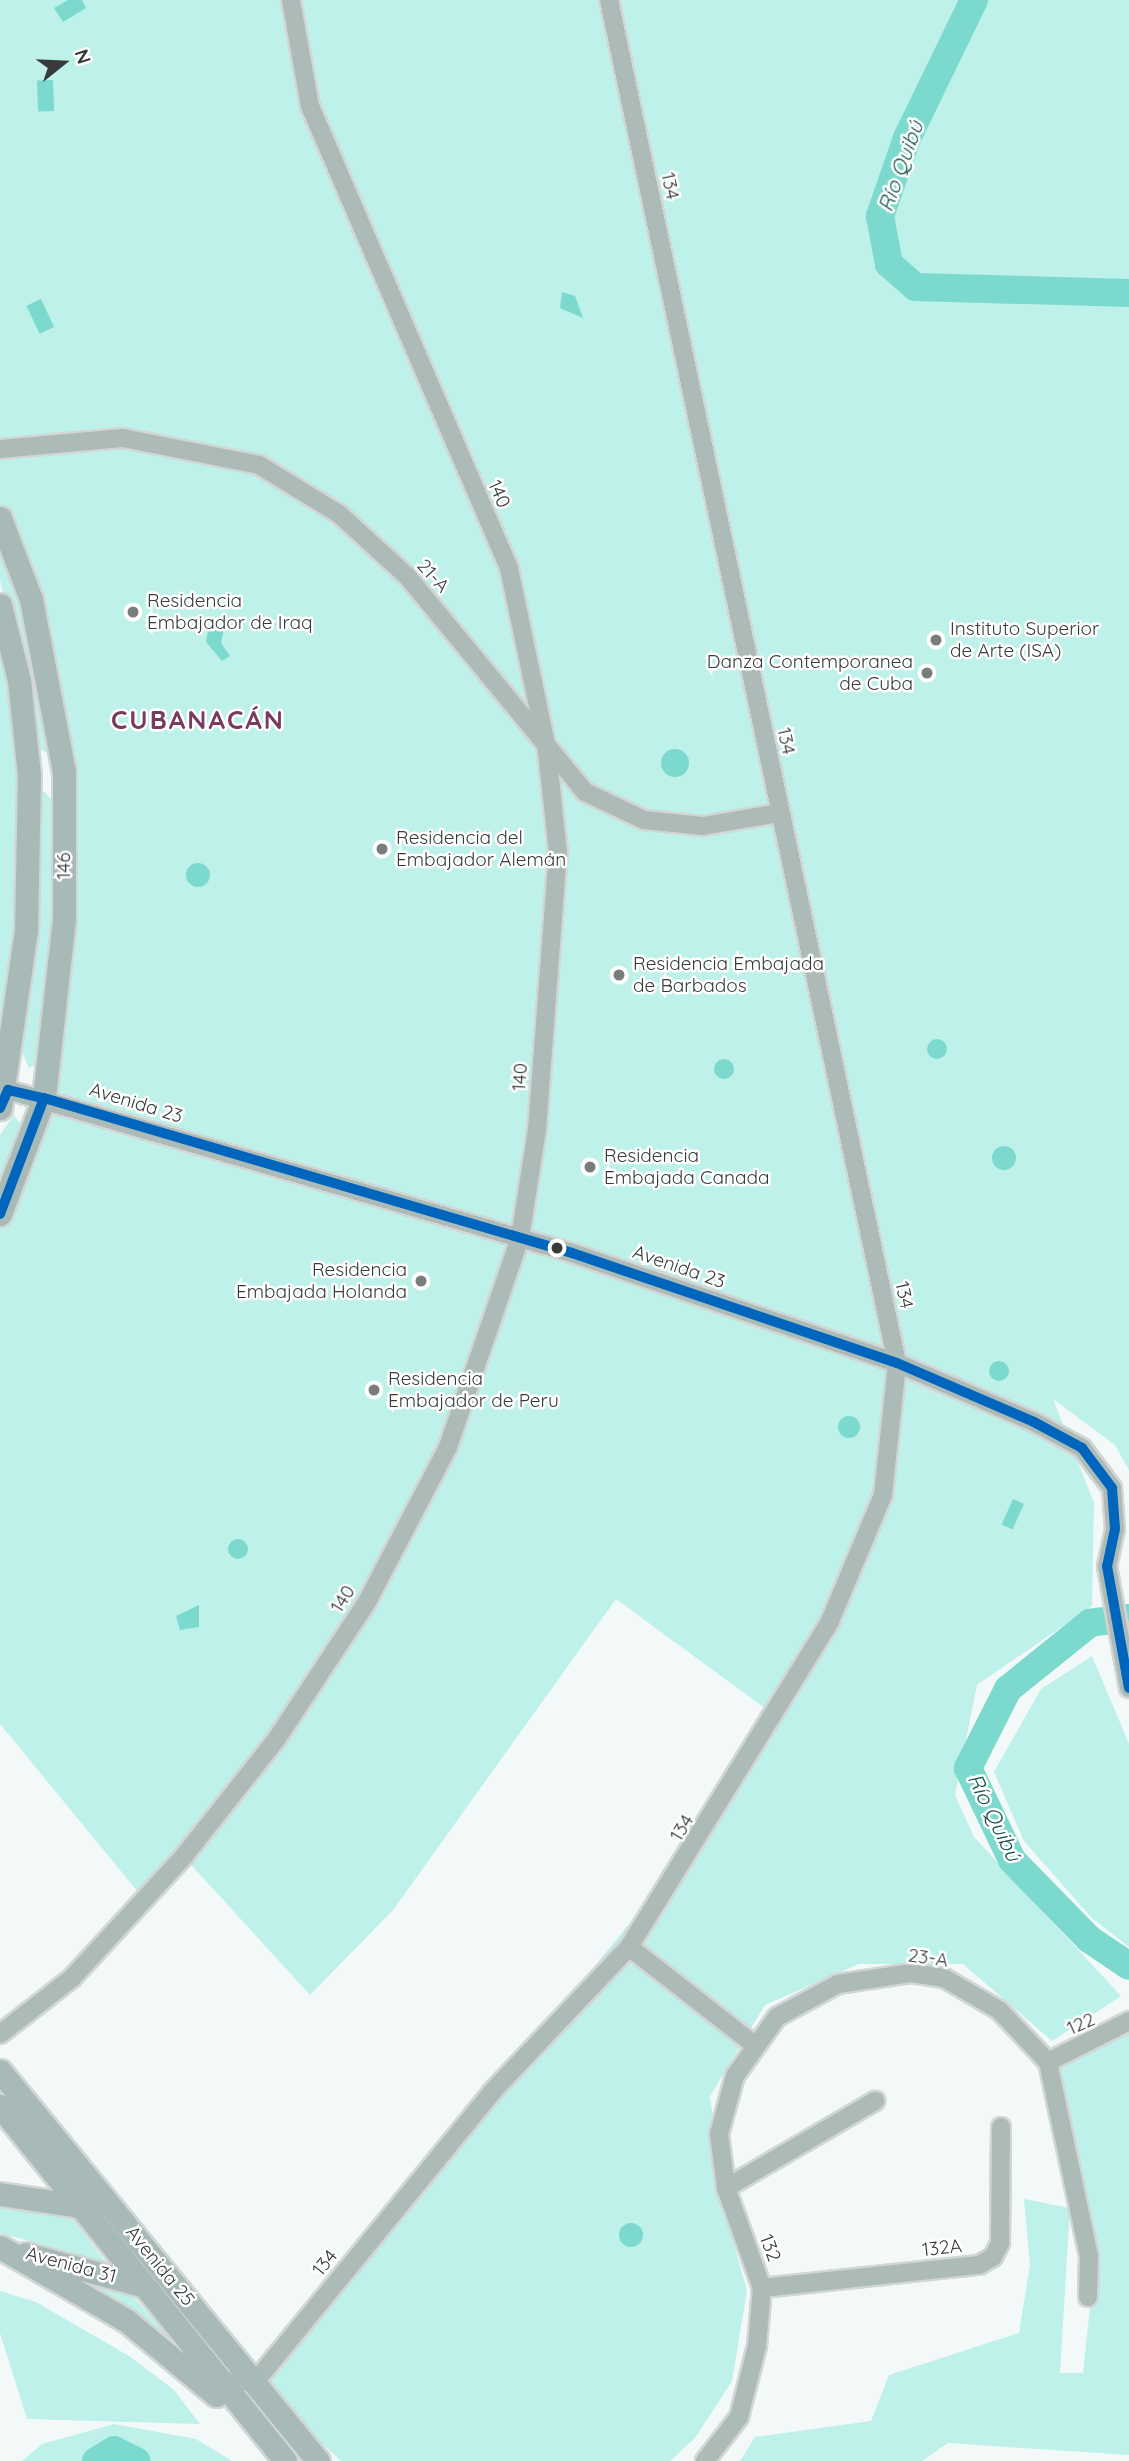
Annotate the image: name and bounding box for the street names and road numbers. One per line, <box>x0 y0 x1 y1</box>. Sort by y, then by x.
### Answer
street label: 134 <box>656 170 684 202</box>
street label: 140 <box>483 477 515 511</box>
street label: 21-A <box>412 555 454 597</box>
street label: 134 <box>772 725 800 757</box>
street label: 146 <box>53 853 75 879</box>
street label: 140 <box>508 1062 532 1092</box>
street label: Avenida 23 <box>87 1078 185 1128</box>
street label: Avenida 23 <box>630 1241 728 1293</box>
street label: 134 <box>890 1279 918 1311</box>
street label: 140 <box>326 1581 360 1617</box>
street label: 134 <box>665 1811 699 1845</box>
street label: 23-A <box>907 1944 949 1972</box>
street label: 122 <box>1064 2008 1098 2040</box>
street label: Avenida 25 <box>121 2221 199 2311</box>
street label: 132 <box>755 2231 785 2265</box>
street label: 132A <box>921 2235 963 2261</box>
street label: Avenida 31 <box>23 2242 119 2288</box>
street label: 134 <box>308 2245 342 2281</box>

